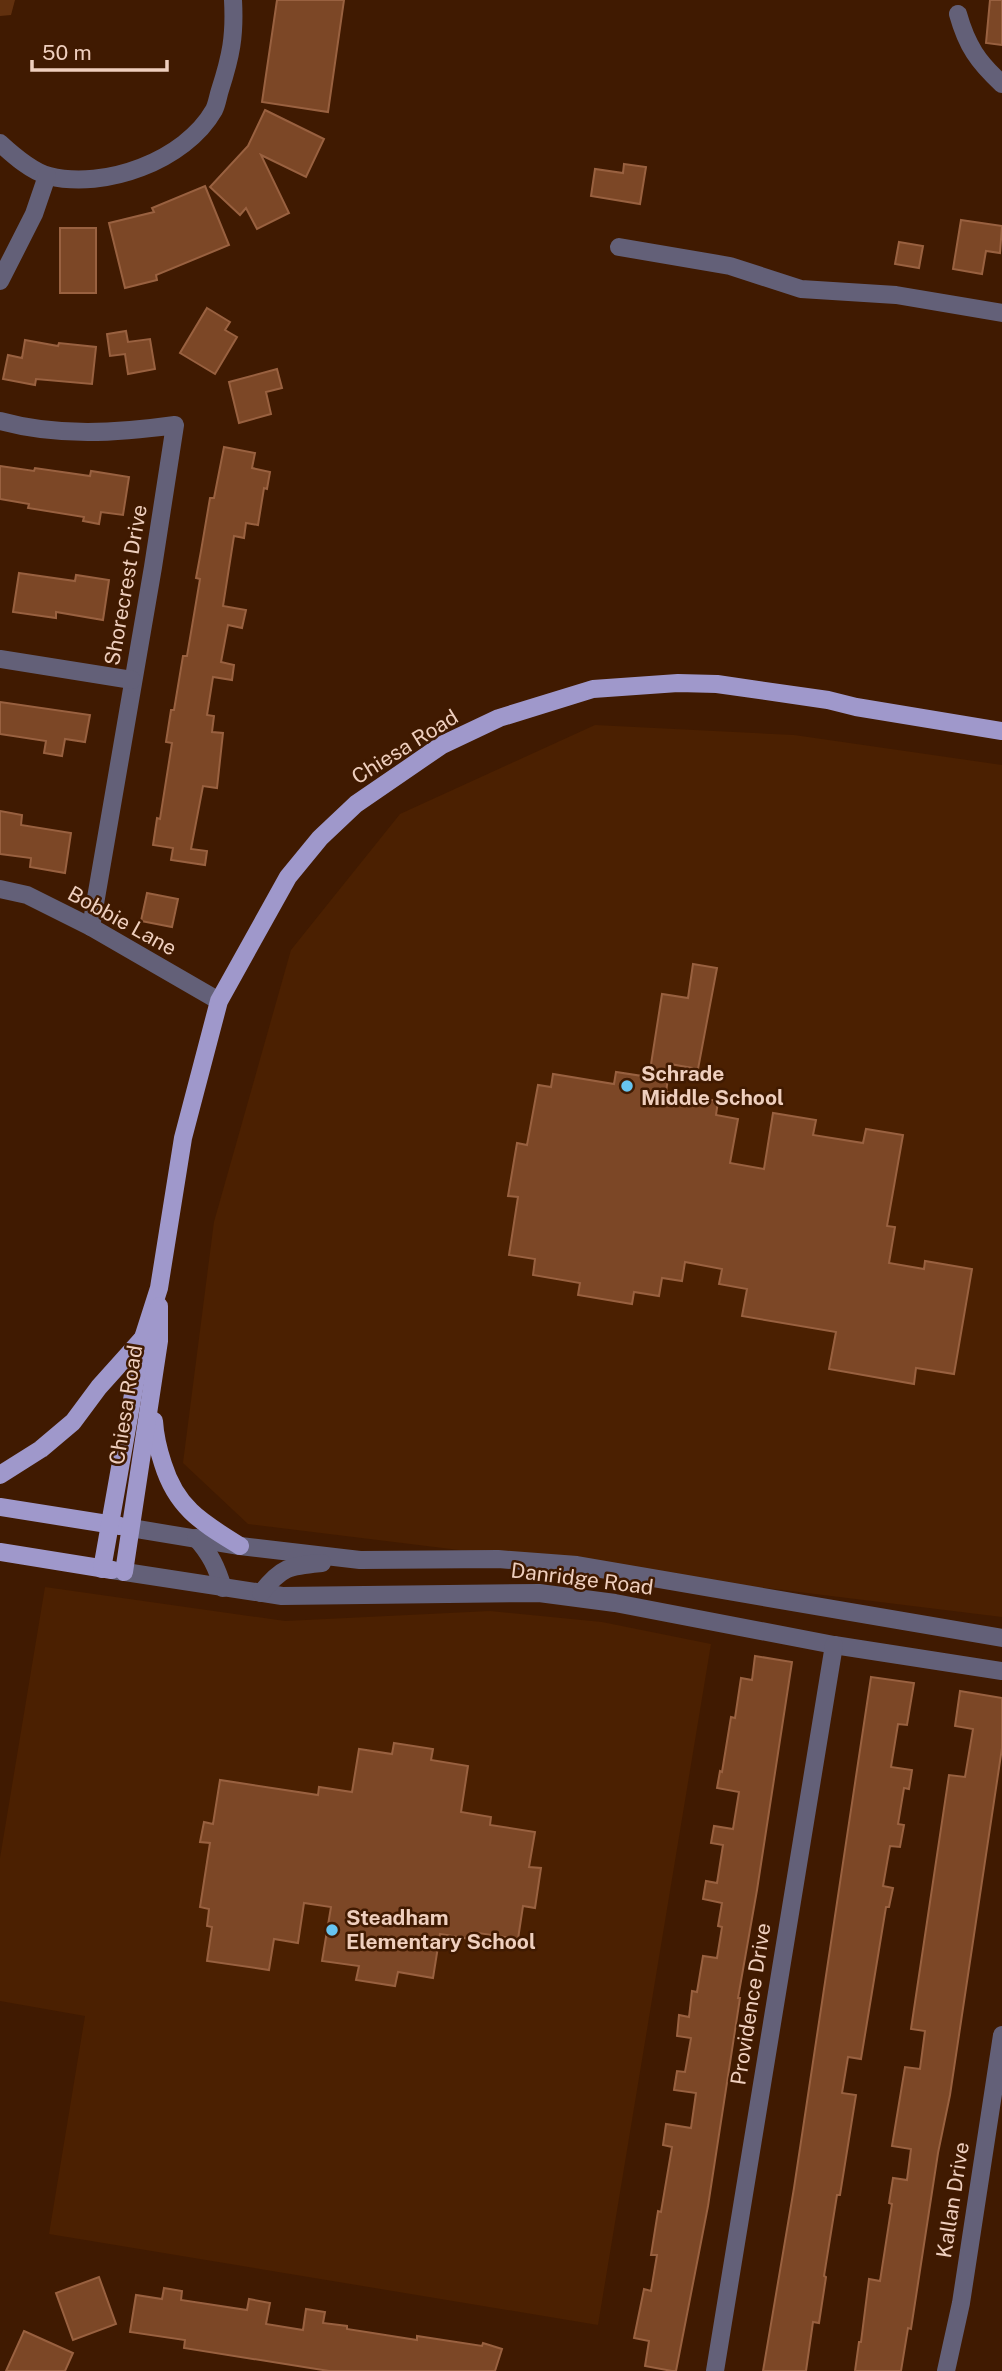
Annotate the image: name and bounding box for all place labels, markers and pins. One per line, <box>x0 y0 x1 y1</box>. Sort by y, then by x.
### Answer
place label: Schrade Middle School <box>641 1061 784 1110</box>
marker: Schrade Middle School <box>619 1078 635 1094</box>
place label: Steadham Elementary School <box>346 1905 536 1954</box>
marker: Steadham Elementary School <box>324 1922 340 1938</box>

